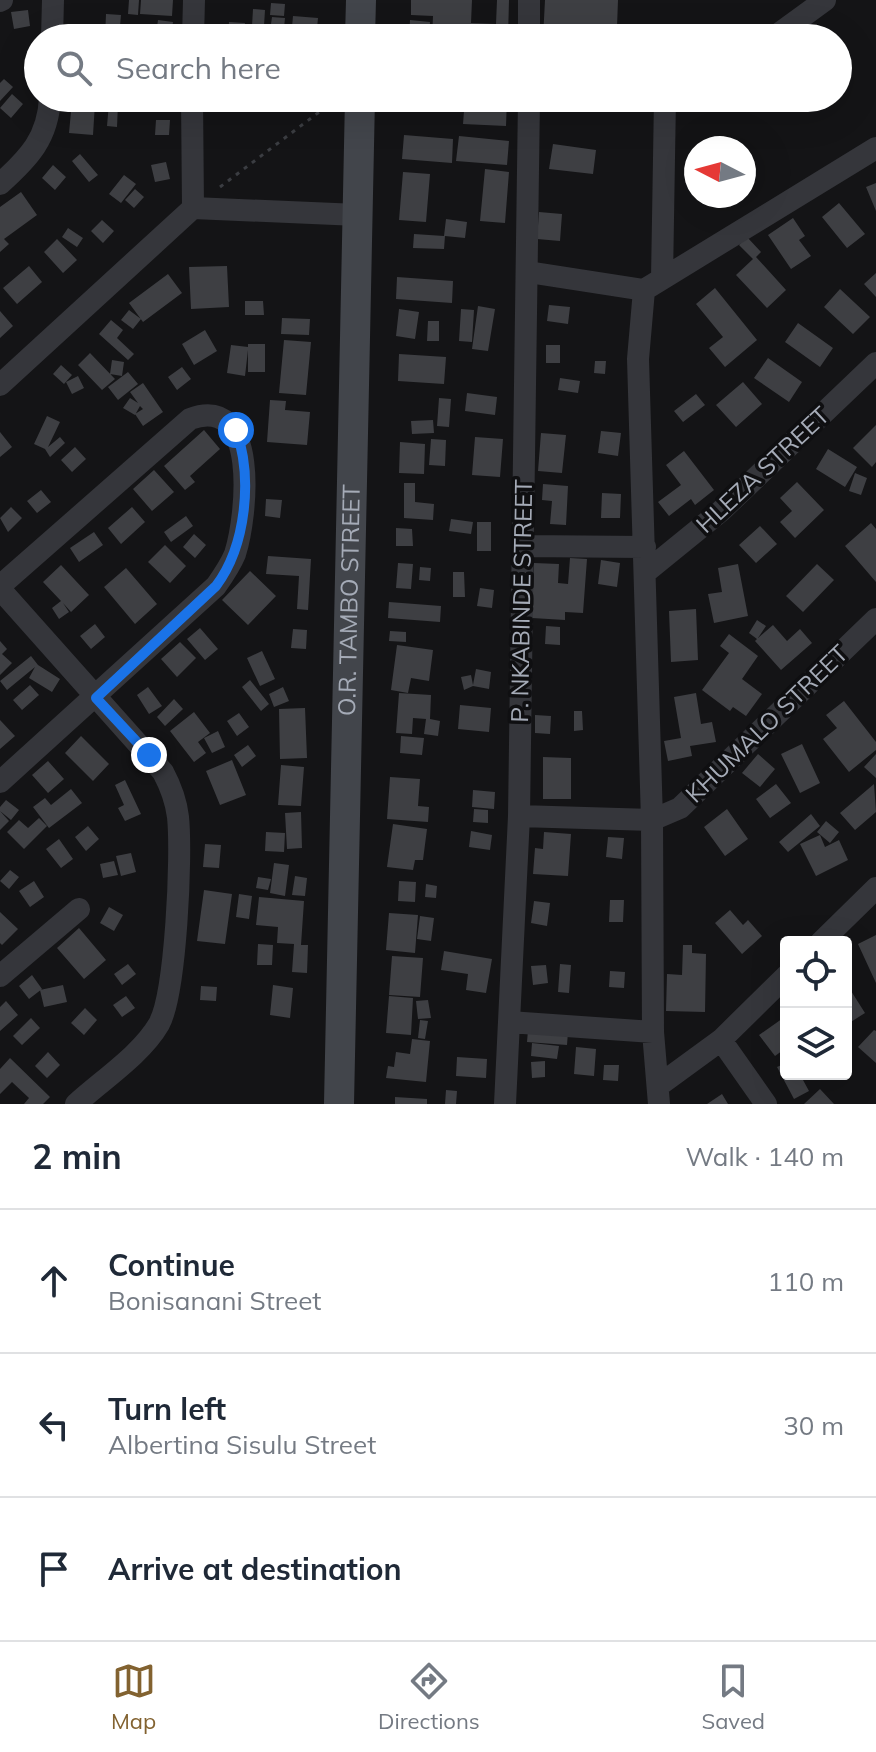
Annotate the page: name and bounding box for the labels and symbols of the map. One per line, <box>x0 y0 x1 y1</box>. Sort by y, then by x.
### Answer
north arrow <box>684 136 756 208</box>
street label: HLEZA STREET <box>689 399 836 539</box>
route start <box>218 412 254 448</box>
street label: P. NKABINDE STREET <box>504 479 538 723</box>
street label: O.R. TAMBO STREET <box>331 483 366 716</box>
street label: KHUMALO STREET <box>679 638 854 809</box>
route end <box>131 737 167 773</box>

